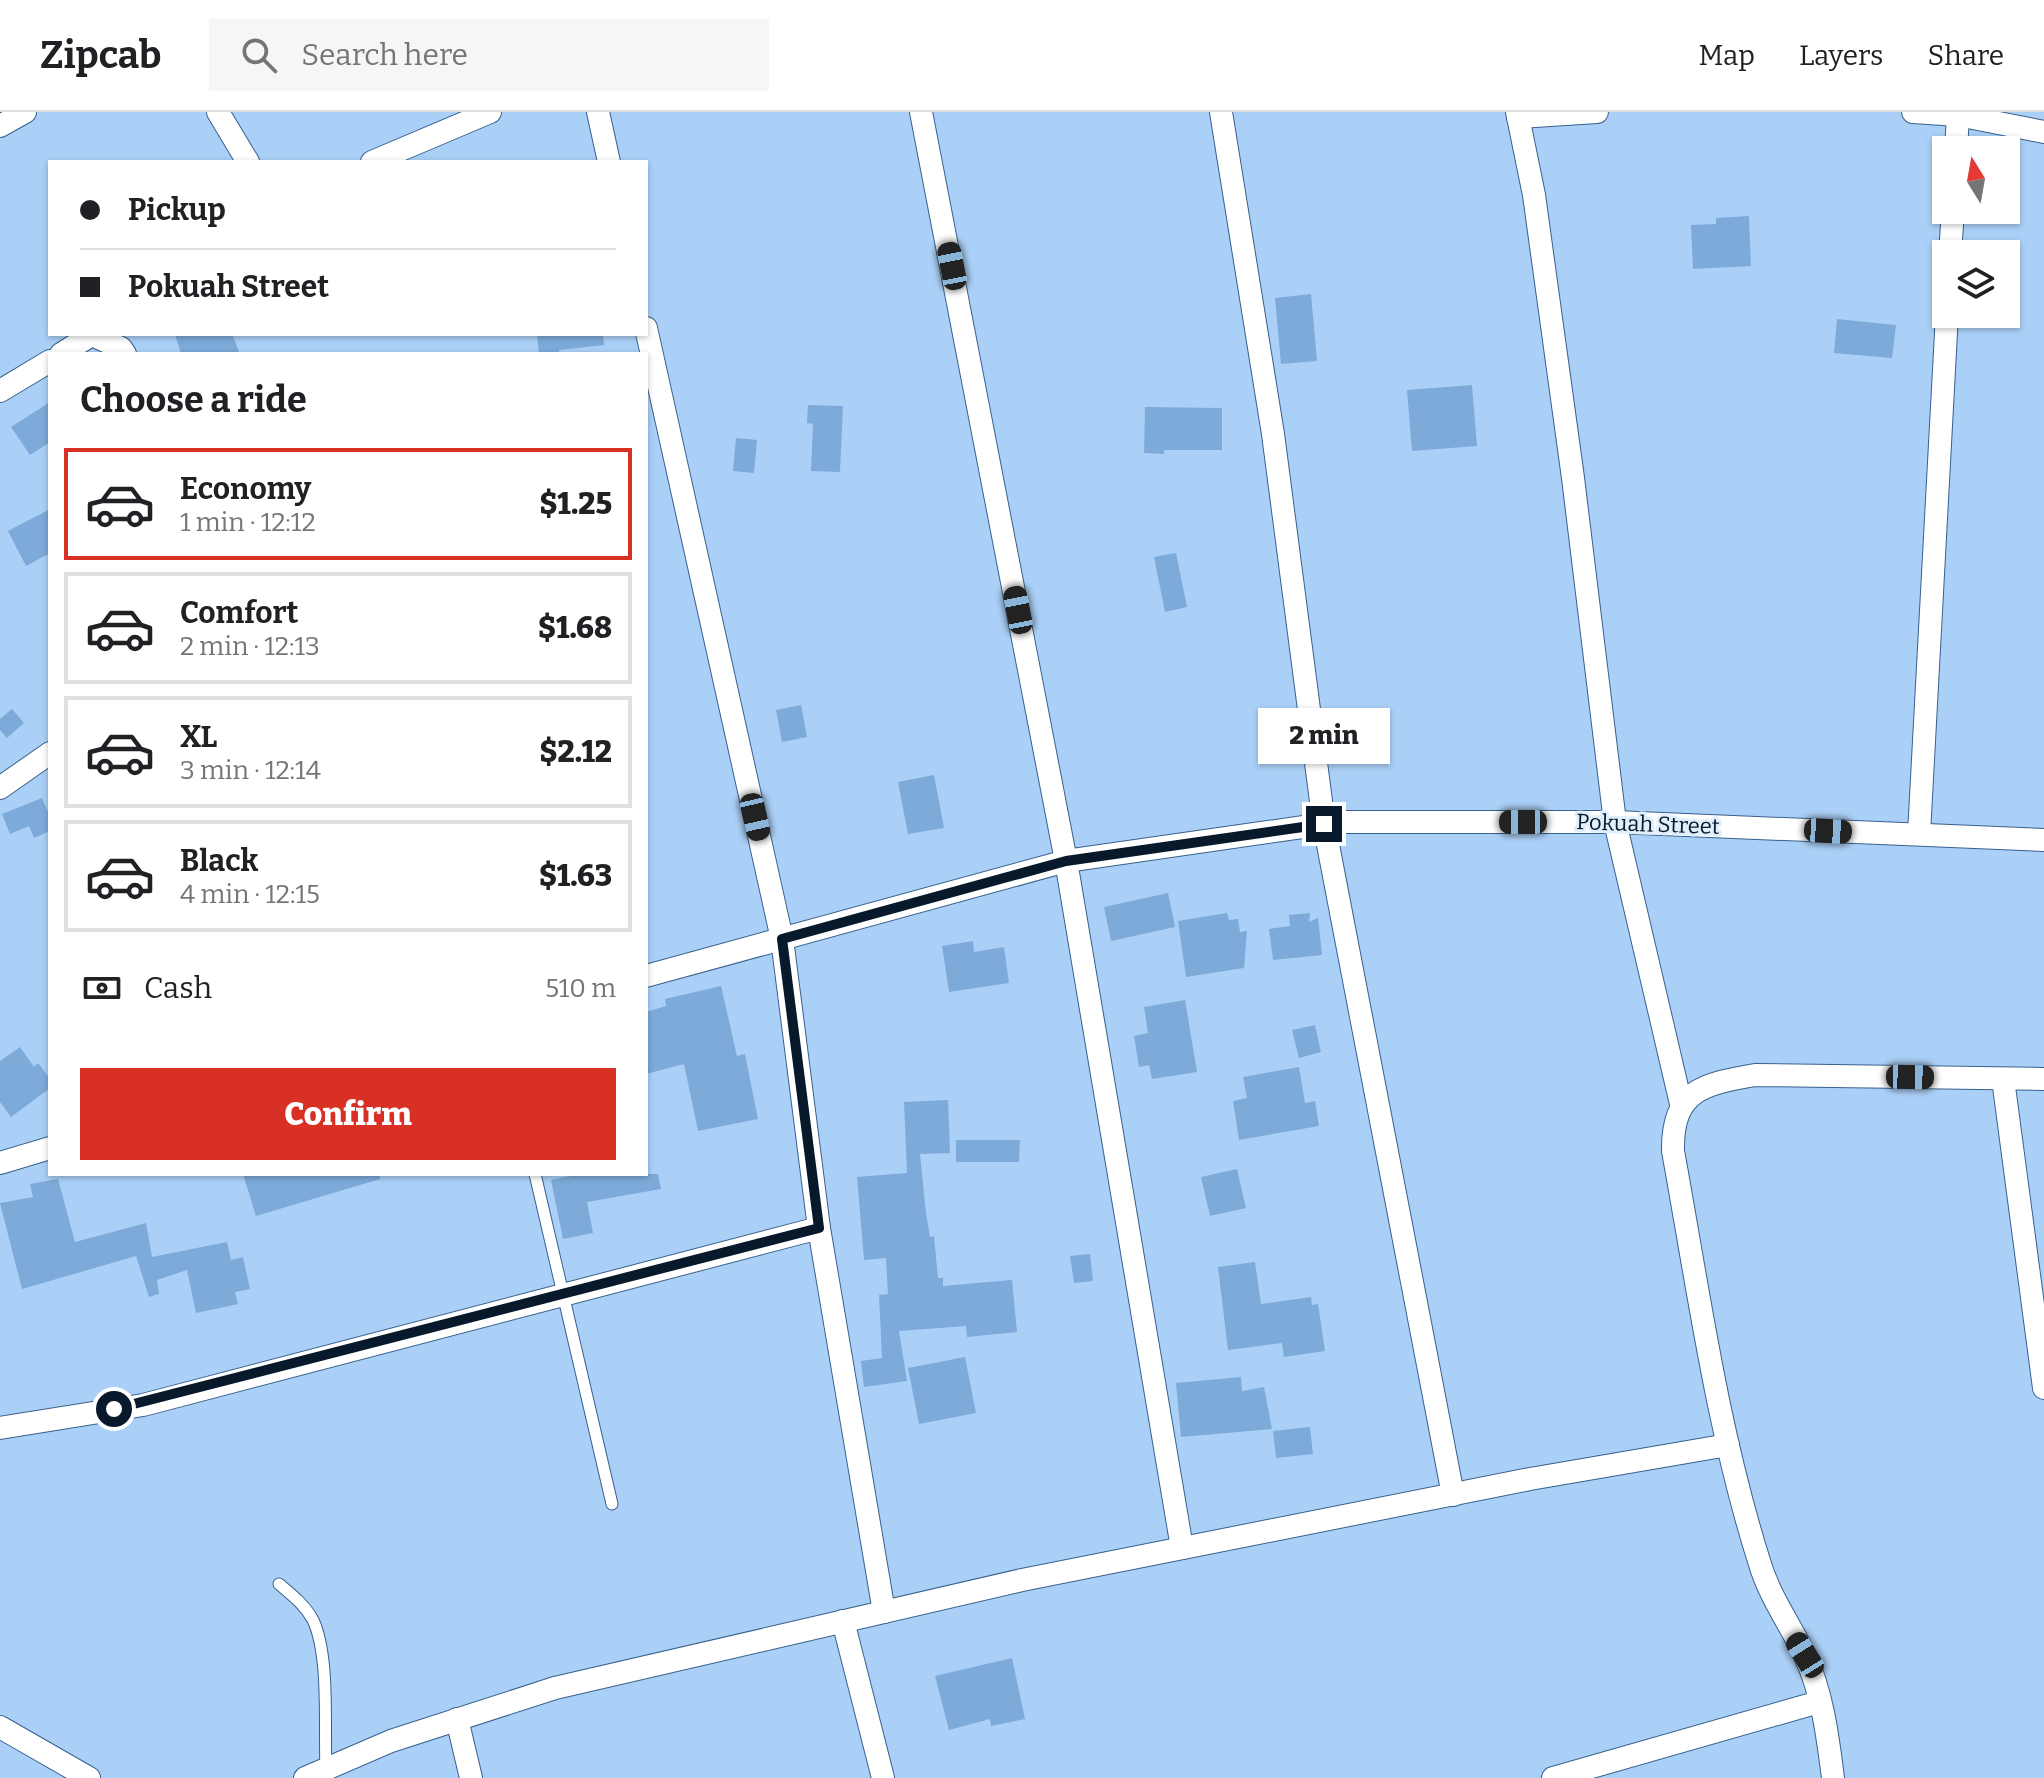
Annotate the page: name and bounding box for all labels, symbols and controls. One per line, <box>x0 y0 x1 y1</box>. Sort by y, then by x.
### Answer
search box <box>209 19 769 91</box>
text: Zipcab <box>40 32 161 78</box>
icon: search <box>237 33 281 77</box>
text: Search here <box>301 37 468 73</box>
text: Map <box>1698 39 1755 72</box>
text: Layers <box>1799 39 1883 72</box>
text: Share <box>1927 39 2004 72</box>
north arrow <box>1932 136 2020 224</box>
map controls <box>1932 136 2020 328</box>
text: Pickup <box>128 192 226 228</box>
car <box>936 240 968 292</box>
button: layers <box>1932 240 2020 328</box>
text: Pokuah Street <box>128 269 329 305</box>
text: Choose a ride <box>80 378 307 422</box>
icon: car <box>84 468 156 540</box>
text: Economy <box>180 471 311 507</box>
text: $1.25 <box>539 486 612 522</box>
text: 1 min · 12:12 <box>180 507 316 538</box>
car <box>1002 584 1034 636</box>
icon: car <box>84 592 156 664</box>
text: Comfort <box>180 595 298 631</box>
text: $1.68 <box>538 610 612 646</box>
text: 2 min · 12:13 <box>180 631 320 662</box>
callout: 2 min <box>1258 708 1390 764</box>
icon: car <box>84 716 156 788</box>
text: XL <box>180 719 217 755</box>
text: 2 min <box>1289 720 1359 751</box>
text: $2.12 <box>540 734 612 770</box>
text: 3 min · 12:14 <box>180 755 321 786</box>
car <box>738 791 772 843</box>
route end <box>1306 806 1342 842</box>
street label: Pokuah Street <box>1576 808 1720 840</box>
car <box>1499 810 1547 834</box>
car <box>1803 818 1853 844</box>
icon: car <box>84 840 156 912</box>
text: Black <box>180 843 258 879</box>
text: $1.63 <box>539 858 612 894</box>
text: 4 min · 12:15 <box>180 879 320 910</box>
icon: cash <box>80 966 124 1010</box>
text: Cash <box>144 970 212 1006</box>
text: 510 m <box>545 973 616 1004</box>
car <box>1886 1065 1934 1089</box>
button: Confirm <box>80 1068 616 1160</box>
route start <box>96 1391 132 1427</box>
car <box>1782 1628 1828 1682</box>

